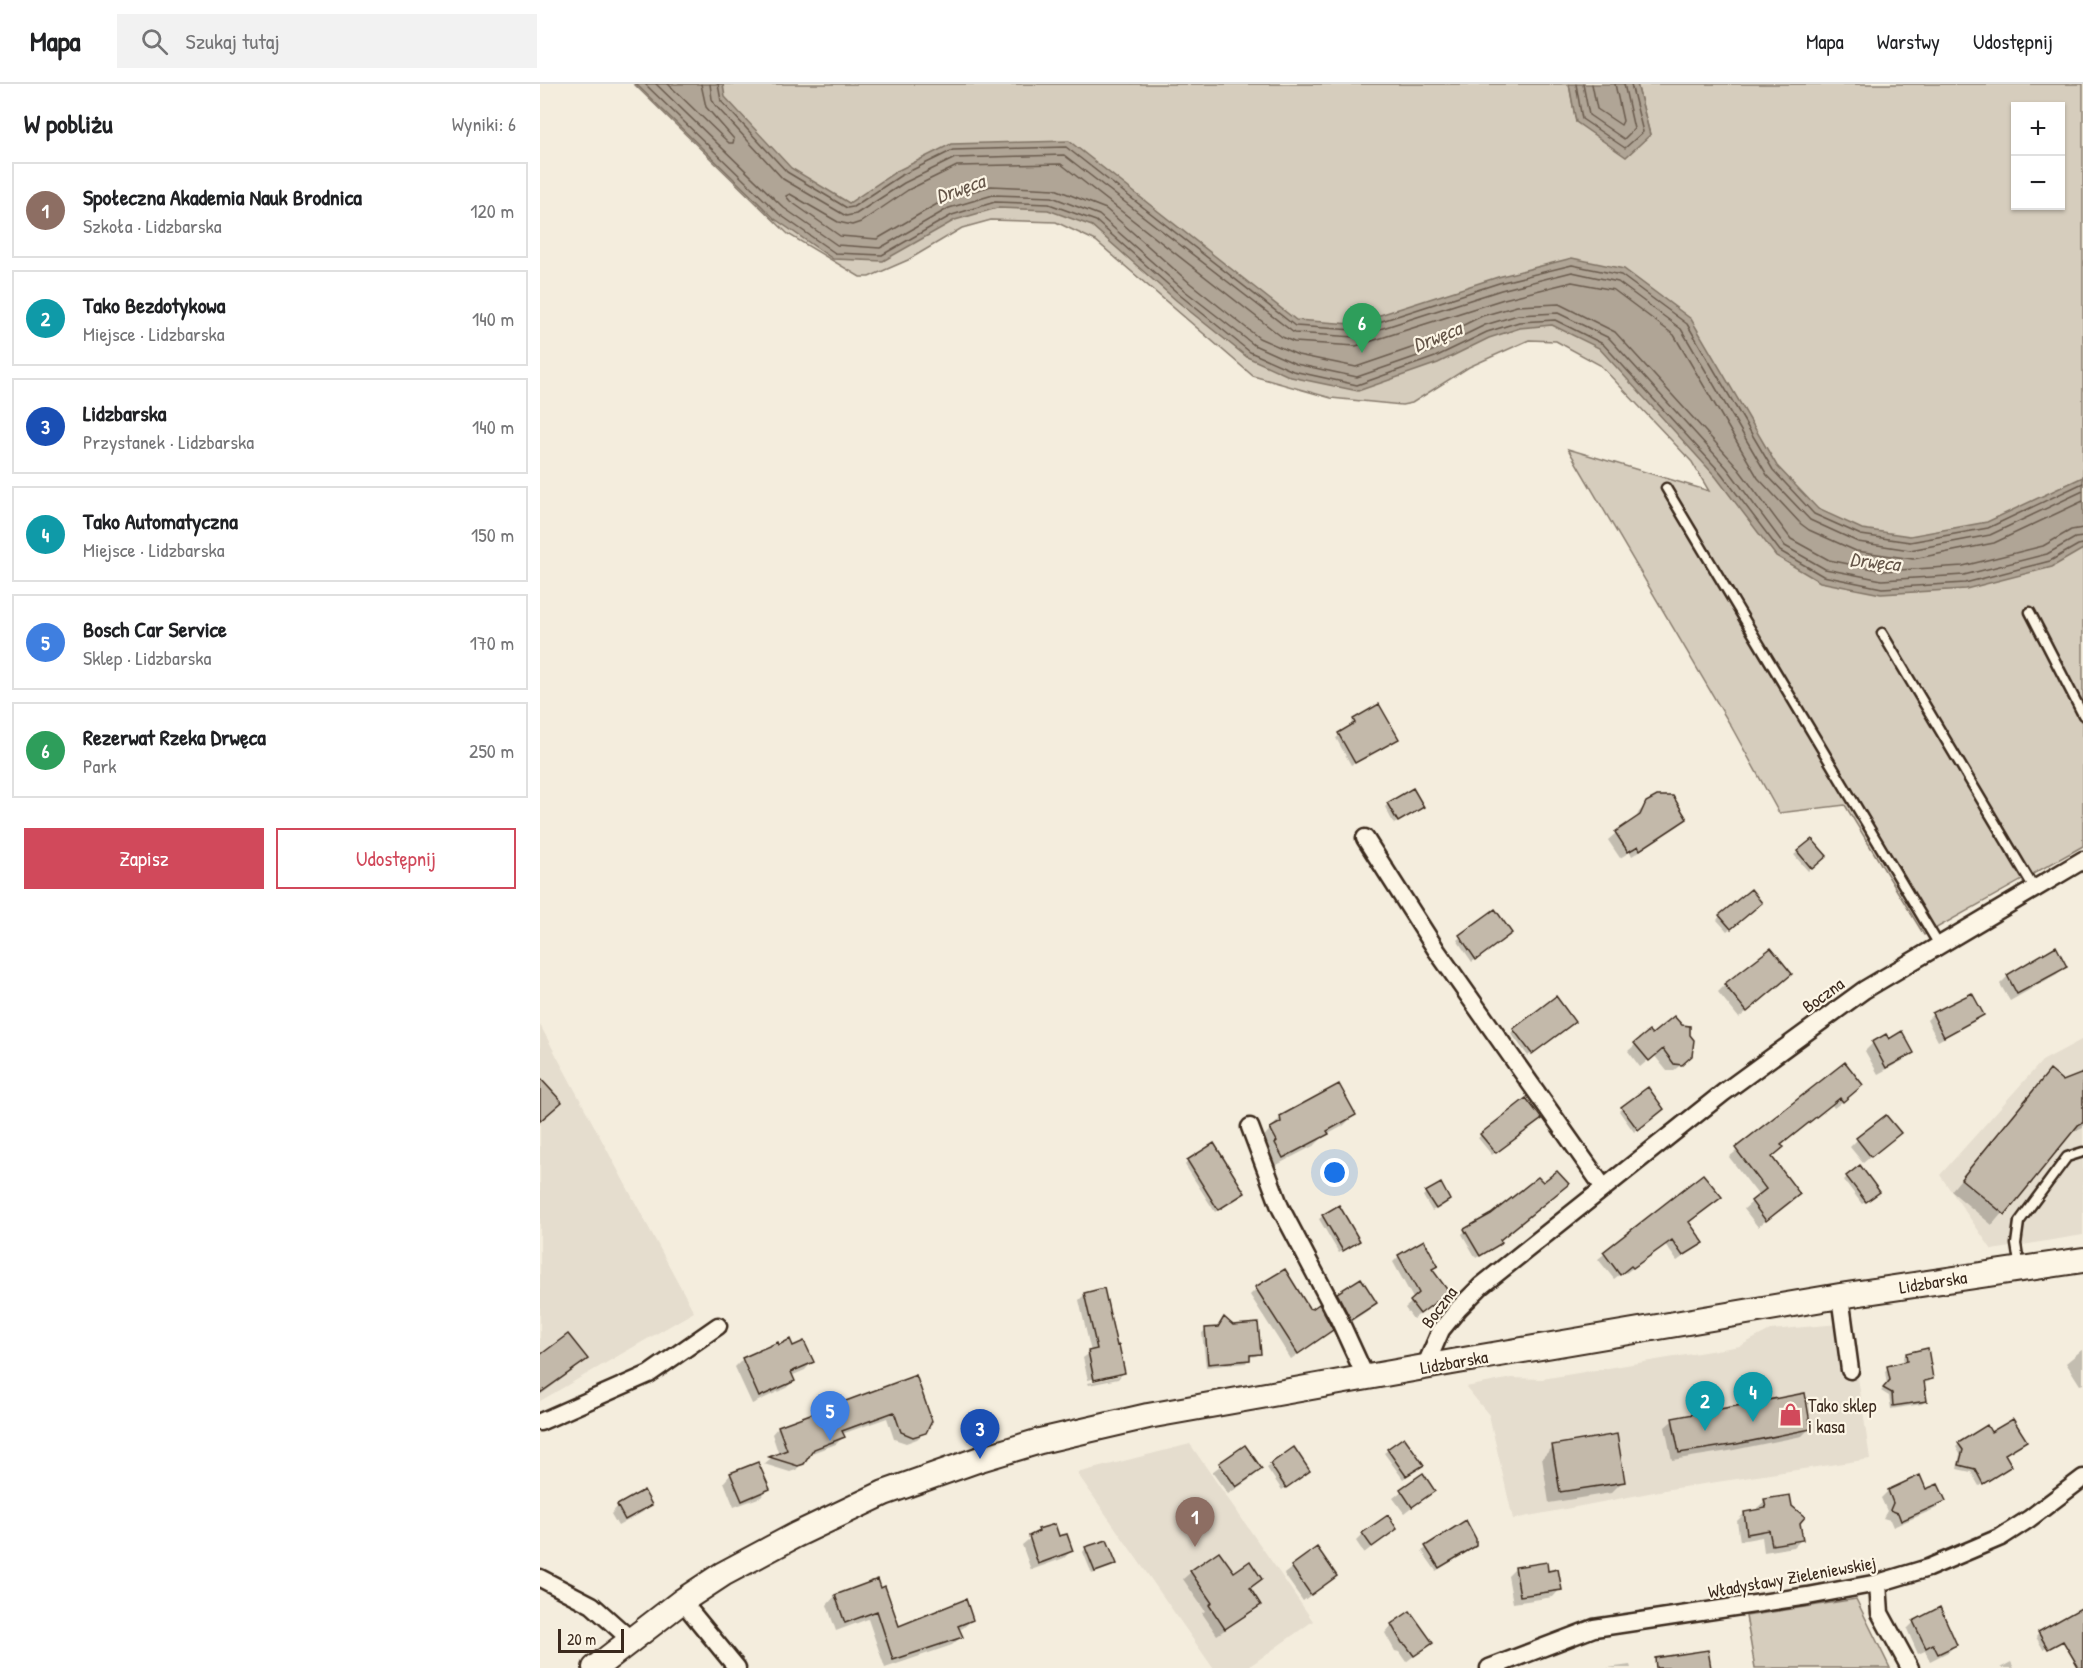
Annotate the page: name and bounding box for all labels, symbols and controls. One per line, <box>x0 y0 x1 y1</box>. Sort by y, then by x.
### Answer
search box <box>117 14 537 68</box>
text: Mapa <box>30 22 81 60</box>
icon: search <box>138 25 171 58</box>
text: Szukaj tutaj <box>186 26 280 56</box>
text: Mapa <box>1806 27 1844 56</box>
text: Warstwy <box>1877 27 1940 56</box>
text: Udostępnij <box>1973 27 2053 56</box>
map controls <box>2011 102 2065 210</box>
button: + <box>2011 102 2065 156</box>
text: W pobliżu <box>24 106 113 141</box>
text: Wyniki: 6 <box>452 110 516 137</box>
button: − <box>2011 156 2065 210</box>
water label: Drwęca <box>932 166 990 209</box>
text: Społeczna Akademia Nauk Brodnica <box>83 182 362 212</box>
text: 1 <box>42 197 49 224</box>
text: 120 m <box>470 197 514 224</box>
text: Szkoła · Lidzbarska <box>83 212 222 239</box>
text: Tako Bezdotykowa <box>83 290 225 320</box>
pin: 6 <box>1342 304 1382 353</box>
text: 2 <box>41 305 50 332</box>
text: 140 m <box>472 305 514 332</box>
water label: Drwęca <box>1409 313 1467 358</box>
text: Miejsce · Lidzbarska <box>83 320 225 347</box>
text: Lidzbarska <box>83 398 167 428</box>
text: 3 <box>41 413 50 440</box>
text: 140 m <box>472 413 514 440</box>
text: Przystanek · Lidzbarska <box>83 428 254 455</box>
text: Tako Automatyczna <box>83 506 238 536</box>
text: 4 <box>42 521 49 548</box>
text: 150 m <box>471 521 514 548</box>
text: Miejsce · Lidzbarska <box>83 536 225 563</box>
water label: Drwęca <box>1849 545 1903 577</box>
text: Bosch Car Service <box>83 614 227 644</box>
text: 5 <box>41 629 50 656</box>
text: 170 m <box>470 629 514 656</box>
text: Sklep · Lidzbarska <box>83 644 211 671</box>
text: Rezerwat Rzeka Drwęca <box>83 722 266 752</box>
text: 6 <box>42 737 49 764</box>
text: 250 m <box>469 737 514 764</box>
text: Park <box>83 752 116 779</box>
button: Zapisz <box>24 828 264 889</box>
button: Udostępnij <box>276 828 516 889</box>
street label: Boczna <box>1797 971 1849 1019</box>
your location <box>1320 1158 1349 1187</box>
street label: Lidzbarska <box>1897 1264 1969 1300</box>
street label: Boczna <box>1415 1281 1463 1333</box>
street label: Lidzbarska <box>1418 1344 1490 1380</box>
pin: 4 <box>1734 1372 1772 1422</box>
pin: 2 <box>1686 1382 1724 1431</box>
pin: 5 <box>810 1392 850 1441</box>
place label: Tako sklep i kasa <box>1808 1393 1877 1439</box>
shop icon: Tako sklep i kasa <box>1777 1402 1803 1428</box>
pin: 3 <box>960 1410 1000 1459</box>
pin: 1 <box>1176 1498 1214 1547</box>
street label: Władysławy Zieleniewskiej <box>1706 1550 1878 1604</box>
scale bar <box>558 1626 624 1654</box>
text: 20 m <box>567 1628 596 1650</box>

